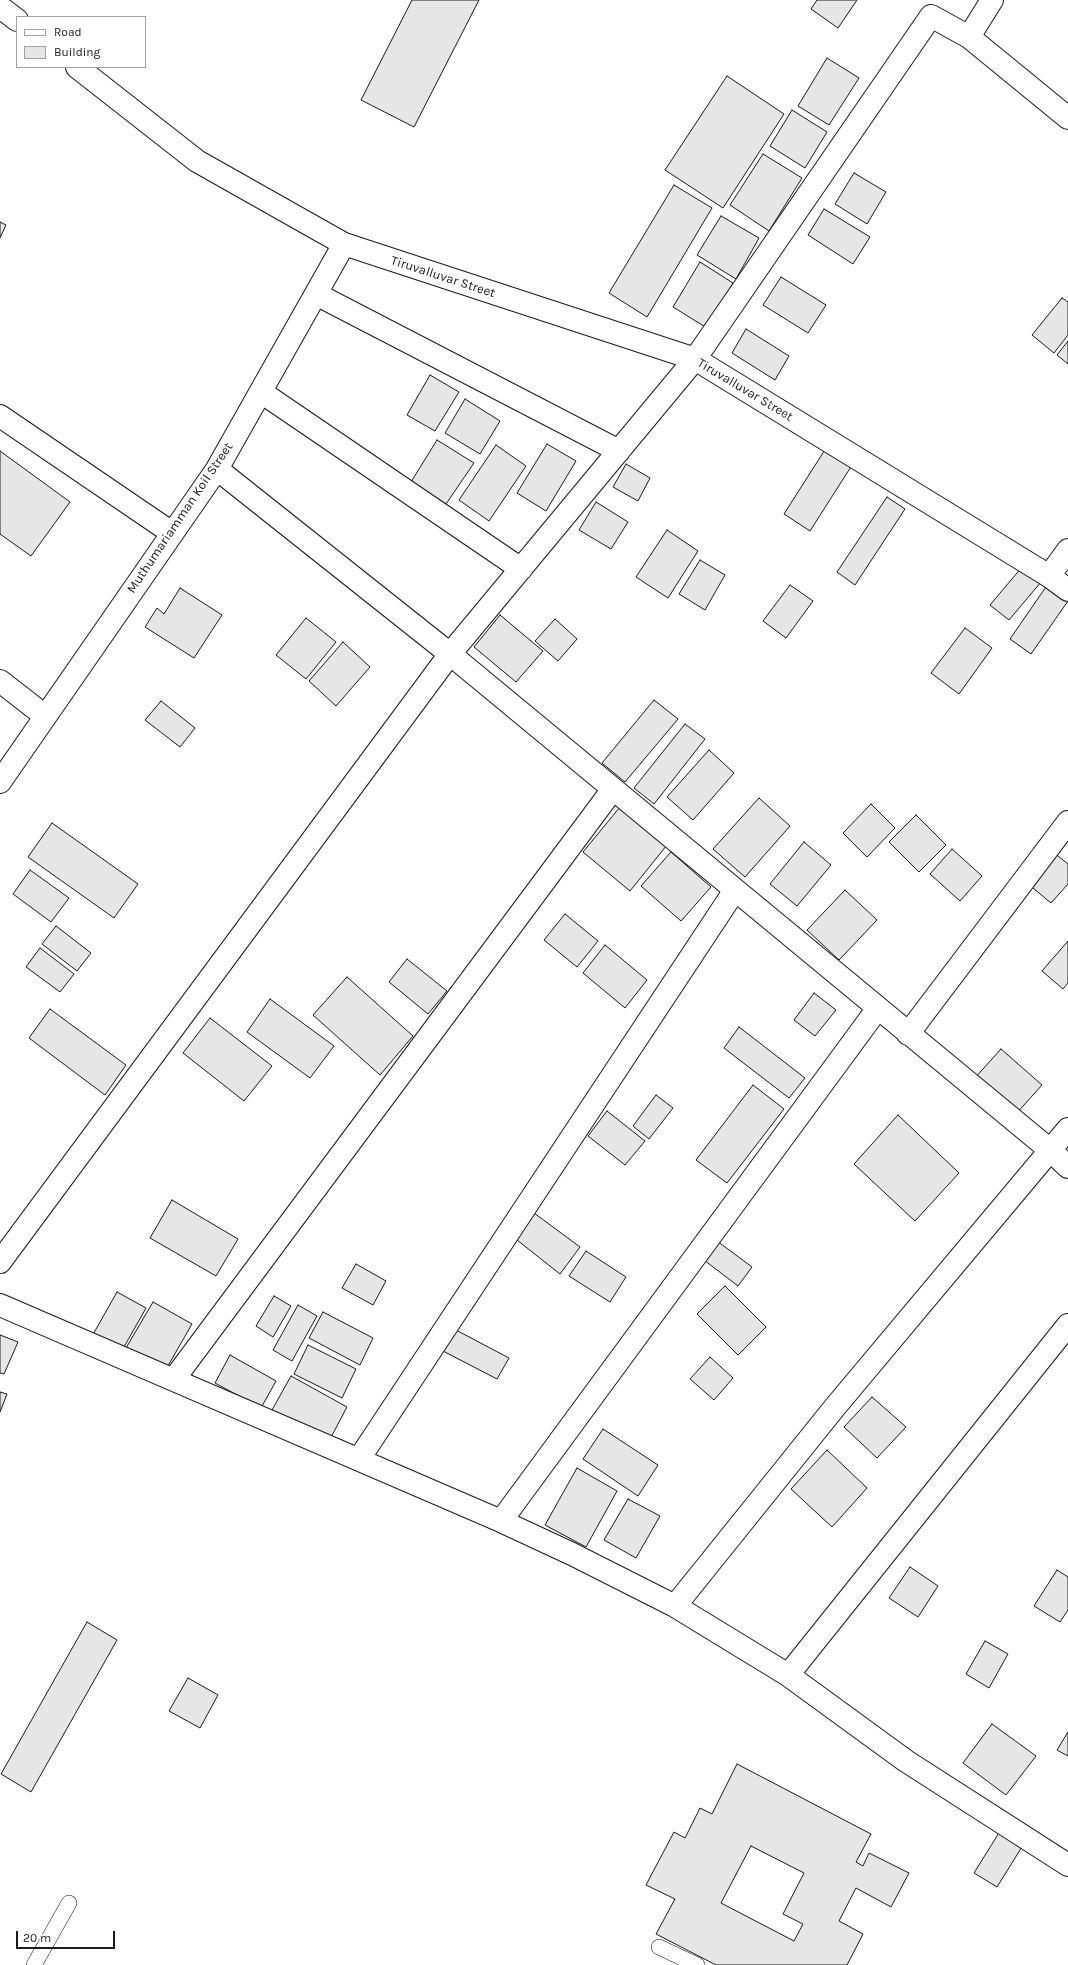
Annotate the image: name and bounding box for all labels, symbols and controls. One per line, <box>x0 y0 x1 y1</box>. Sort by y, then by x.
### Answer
legend <box>16 16 146 68</box>
text: Road <box>54 25 82 39</box>
text: Building <box>54 45 100 59</box>
street label: Tiruvalluvar Street <box>389 253 497 301</box>
street label: Tiruvalluvar Street <box>694 355 796 425</box>
street label: Muthumariamman Koil Street <box>124 440 236 596</box>
scale bar <box>18 1923 117 1949</box>
text: 20 m <box>23 1931 51 1945</box>

